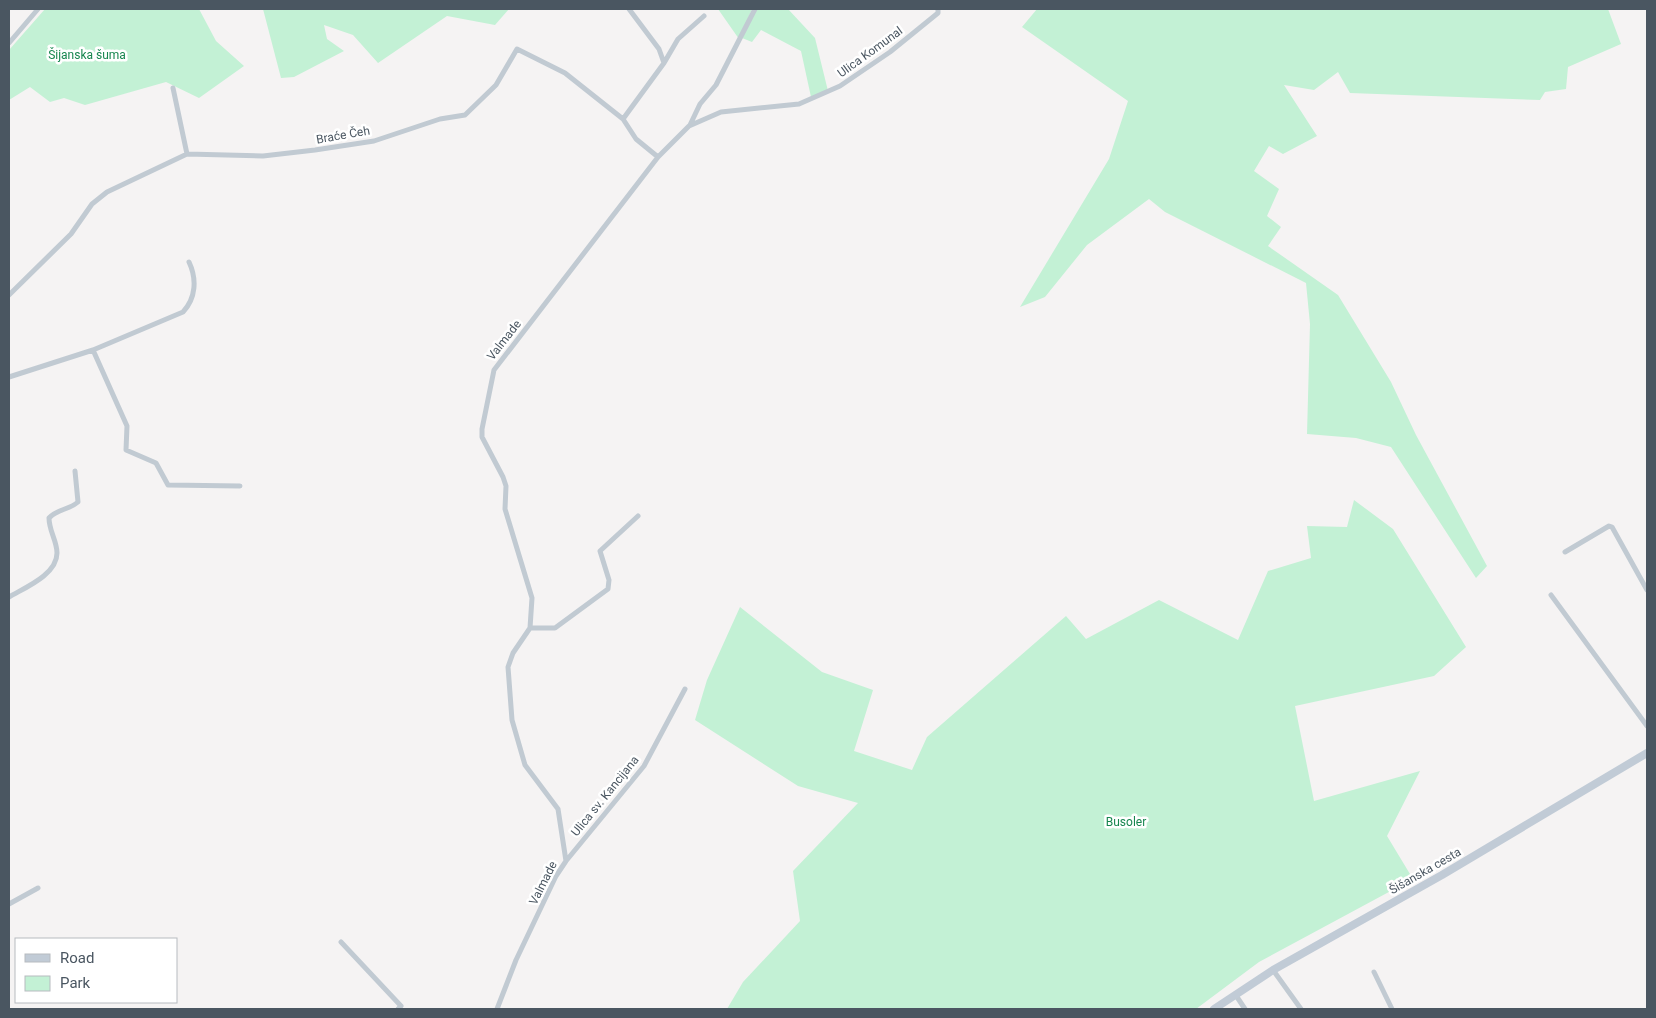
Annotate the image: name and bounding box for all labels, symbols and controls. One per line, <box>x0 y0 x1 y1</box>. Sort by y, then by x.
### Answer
street label: Ulica Komunal <box>835 24 905 80</box>
park label: Šijanska šuma <box>48 47 126 62</box>
street label: Braće Čeh <box>315 122 371 147</box>
street label: Valmade <box>484 317 524 363</box>
street label: Ulica sv. Kancijana <box>568 753 642 839</box>
park label: Busoler <box>1106 815 1146 829</box>
street label: Šišanska cesta <box>1386 844 1463 897</box>
street label: Valmade <box>526 859 560 907</box>
legend <box>15 938 178 1003</box>
text: Road <box>60 949 94 967</box>
text: Park <box>60 974 91 992</box>

